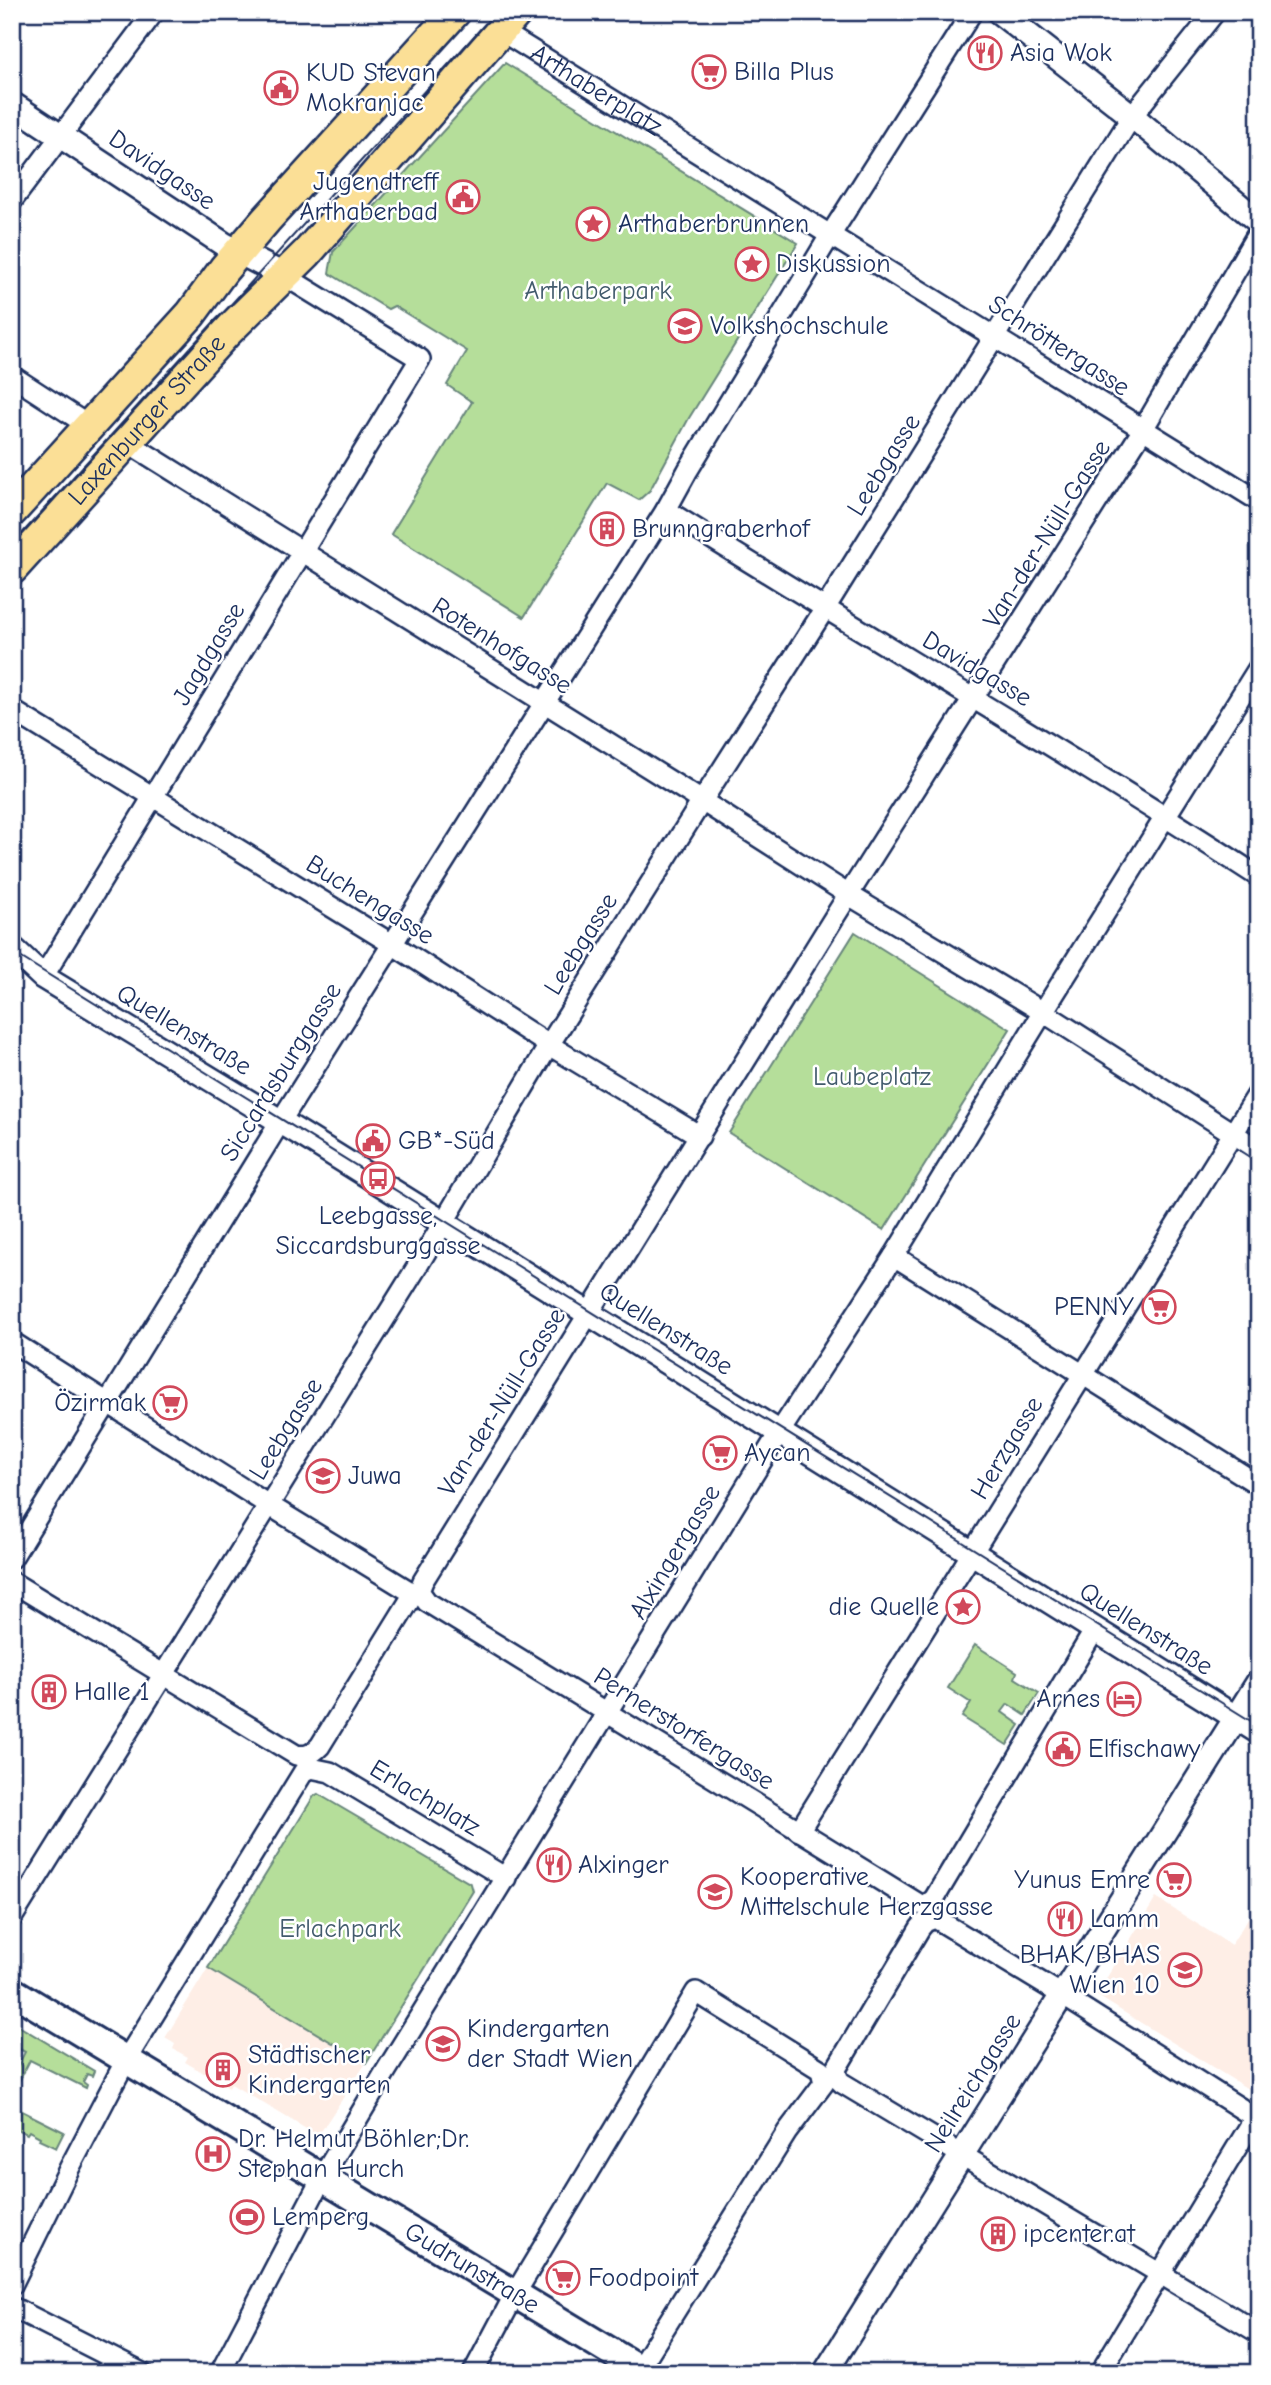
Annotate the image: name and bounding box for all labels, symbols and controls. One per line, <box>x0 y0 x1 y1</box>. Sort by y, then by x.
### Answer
restaurant icon: Asia Wok <box>966 34 1004 72</box>
street label: Arthaberplatz <box>525 38 667 142</box>
place label: Asia Wok <box>1010 38 1112 68</box>
supermarket icon: Billa Plus <box>690 53 728 91</box>
place label: Billa Plus <box>734 57 834 87</box>
place label: KUD Stevan Mokranjac <box>306 58 436 118</box>
public building icon: KUD Stevan Mokranjac <box>262 69 300 107</box>
street label: Davidgasse <box>103 123 221 217</box>
place label: Jugendtreff Arthaberbad <box>299 167 440 227</box>
public building icon: Jugendtreff Arthaberbad <box>444 178 482 216</box>
place icon: Arthaberbrunnen <box>574 205 612 243</box>
place label: Arthaberbrunnen <box>618 209 809 239</box>
place icon: Diskussion <box>733 245 771 283</box>
place label: Diskussion <box>776 249 891 279</box>
park label: Arthaberpark <box>524 276 672 306</box>
street label: Schröttergasse <box>983 289 1135 403</box>
school or university icon: Volkshochschule <box>666 307 704 345</box>
place label: Volkshochschule <box>710 311 889 341</box>
street label: Laxenburger Straße <box>62 329 232 511</box>
street label: Leebgasse <box>841 409 927 521</box>
street label: Van-der-Nüll-Gasse <box>977 434 1117 634</box>
building icon: Brunngraberhof <box>588 510 626 548</box>
place label: Brunngraberhof <box>632 514 811 544</box>
street label: Rotenhofgasse <box>427 591 577 701</box>
street label: Jagdgasse <box>167 597 251 711</box>
street label: Davidgasse <box>917 625 1037 713</box>
street label: Buchengasse <box>301 849 439 951</box>
street label: Leebgasse <box>538 888 624 1000</box>
street label: Siccardsburggasse <box>214 977 348 1167</box>
street label: Quellenstraße <box>111 978 257 1082</box>
park label: Laubeplatz <box>813 1062 931 1092</box>
public building icon: GB*-Süd <box>354 1122 392 1160</box>
place label: GB*-Süd <box>398 1126 495 1156</box>
bus stop icon: Leebgasse, Siccardsburggasse <box>359 1160 397 1198</box>
place label: Leebgasse, Siccardsburggasse <box>275 1201 481 1261</box>
street label: Quellenstraße <box>594 1276 738 1382</box>
supermarket icon: PENNY <box>1140 1288 1178 1326</box>
place label: PENNY <box>1054 1292 1135 1322</box>
street label: Van-der-Nüll-Gasse <box>432 1302 572 1502</box>
street label: Leebgasse <box>243 1373 329 1485</box>
supermarket icon: Özirmak <box>151 1384 189 1422</box>
place label: Özirmak <box>54 1388 146 1418</box>
street label: Herzgasse <box>965 1391 1049 1505</box>
supermarket icon: Aycan <box>701 1434 739 1472</box>
place label: Aycan <box>744 1438 811 1468</box>
school or university icon: Juwa <box>304 1457 342 1495</box>
place label: Juwa <box>348 1461 402 1491</box>
street label: Alxingergasse <box>623 1479 727 1625</box>
street label: Quellenstraße <box>1074 1576 1218 1682</box>
place icon: die Quelle <box>944 1588 982 1626</box>
place label: die Quelle <box>828 1592 939 1622</box>
street label: Pernerstorfergasse <box>588 1661 780 1797</box>
building icon: Halle 1 <box>30 1673 68 1711</box>
place label: Halle 1 <box>74 1677 150 1707</box>
hotel icon: Arnes <box>1105 1680 1143 1718</box>
place label: Arnes <box>1036 1684 1100 1714</box>
public building icon: Elfischawy <box>1044 1730 1082 1768</box>
place label: Elfischawy <box>1088 1734 1201 1764</box>
street label: Erlachplatz <box>364 1753 486 1843</box>
restaurant icon: Alxinger <box>535 1846 573 1884</box>
place label: Alxinger <box>578 1850 669 1880</box>
supermarket icon: Yunus Emre <box>1155 1861 1193 1899</box>
place label: Kooperative Mittelschule Herzgasse <box>740 1862 993 1922</box>
place label: Yunus Emre <box>1014 1865 1150 1895</box>
school or university icon: Kooperative Mittelschule Herzgasse <box>696 1873 734 1911</box>
restaurant icon: Lamm <box>1046 1900 1084 1938</box>
place label: Lamm <box>1090 1904 1159 1934</box>
park label: Erlachpark <box>279 1914 401 1944</box>
place label: BHAK/BHAS Wien 10 <box>1020 1940 1160 2000</box>
school or university icon: BHAK/BHAS Wien 10 <box>1166 1951 1204 1989</box>
street label: Neilreichgasse <box>918 2008 1028 2158</box>
place label: Kindergarten der Stadt Wien <box>467 2014 633 2074</box>
school or university icon: Kindergarten der Stadt Wien <box>424 2025 462 2063</box>
place label: Städtischer Kindergarten <box>248 2040 391 2100</box>
building icon: Städtischer Kindergarten <box>204 2051 242 2089</box>
place label: Dr. Helmut Böhler;Dr. Stephan Hurch <box>238 2124 469 2184</box>
hospital icon: Dr. Helmut Böhler;Dr. Stephan Hurch <box>194 2135 232 2173</box>
sports icon: Lemperg <box>228 2198 266 2236</box>
place label: Lemperg <box>272 2202 369 2232</box>
building icon: ipcenter.at <box>979 2215 1017 2253</box>
street label: Gudrunstraße <box>399 2216 545 2320</box>
place label: ipcenter.at <box>1023 2219 1136 2249</box>
supermarket icon: Foodpoint <box>544 2259 582 2297</box>
place label: Foodpoint <box>588 2263 700 2293</box>

